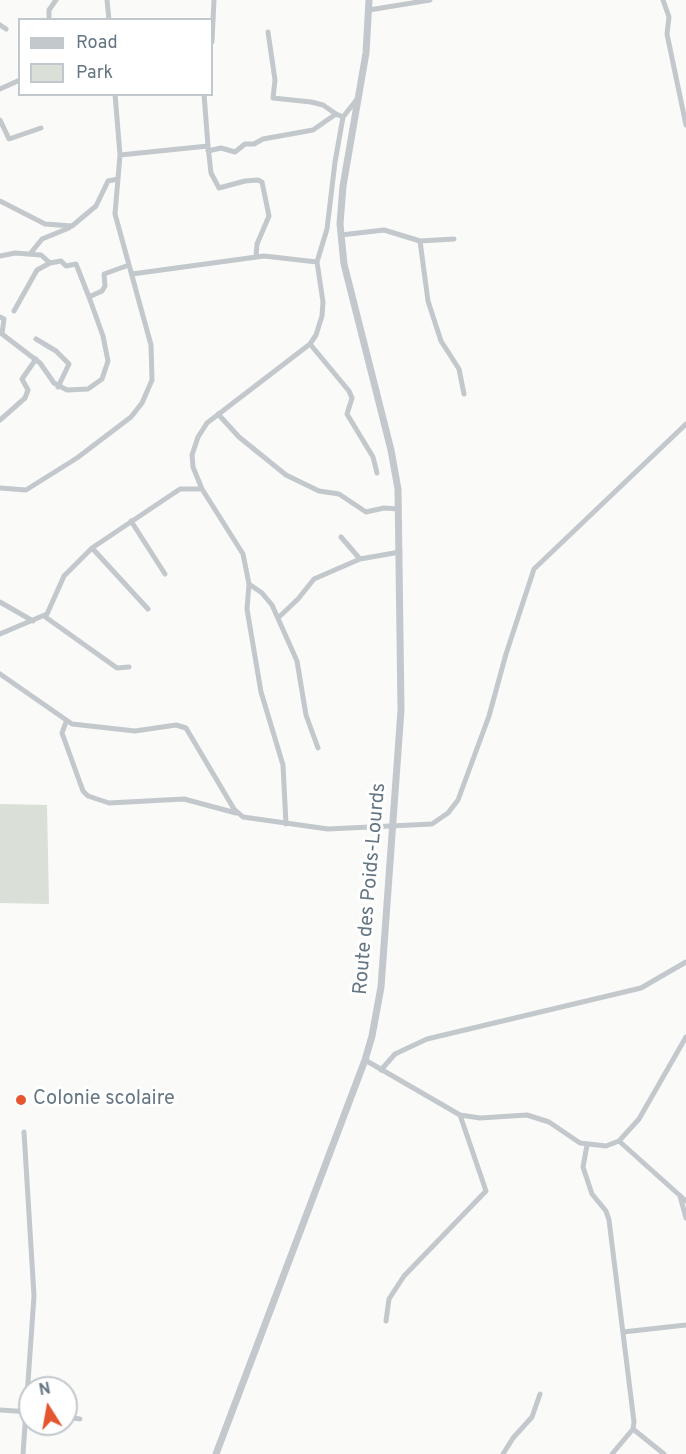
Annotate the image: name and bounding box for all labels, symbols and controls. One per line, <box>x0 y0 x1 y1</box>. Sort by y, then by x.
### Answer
legend <box>18 18 213 96</box>
text: Road <box>76 32 118 55</box>
text: Park <box>76 62 113 85</box>
street label: Route des Poids-Lourds <box>350 782 392 996</box>
place label: Colonie scolaire <box>33 1088 175 1112</box>
marker: Colonie scolaire <box>14 1093 28 1107</box>
north arrow <box>18 1376 78 1436</box>
text: N <box>37 1379 52 1401</box>

